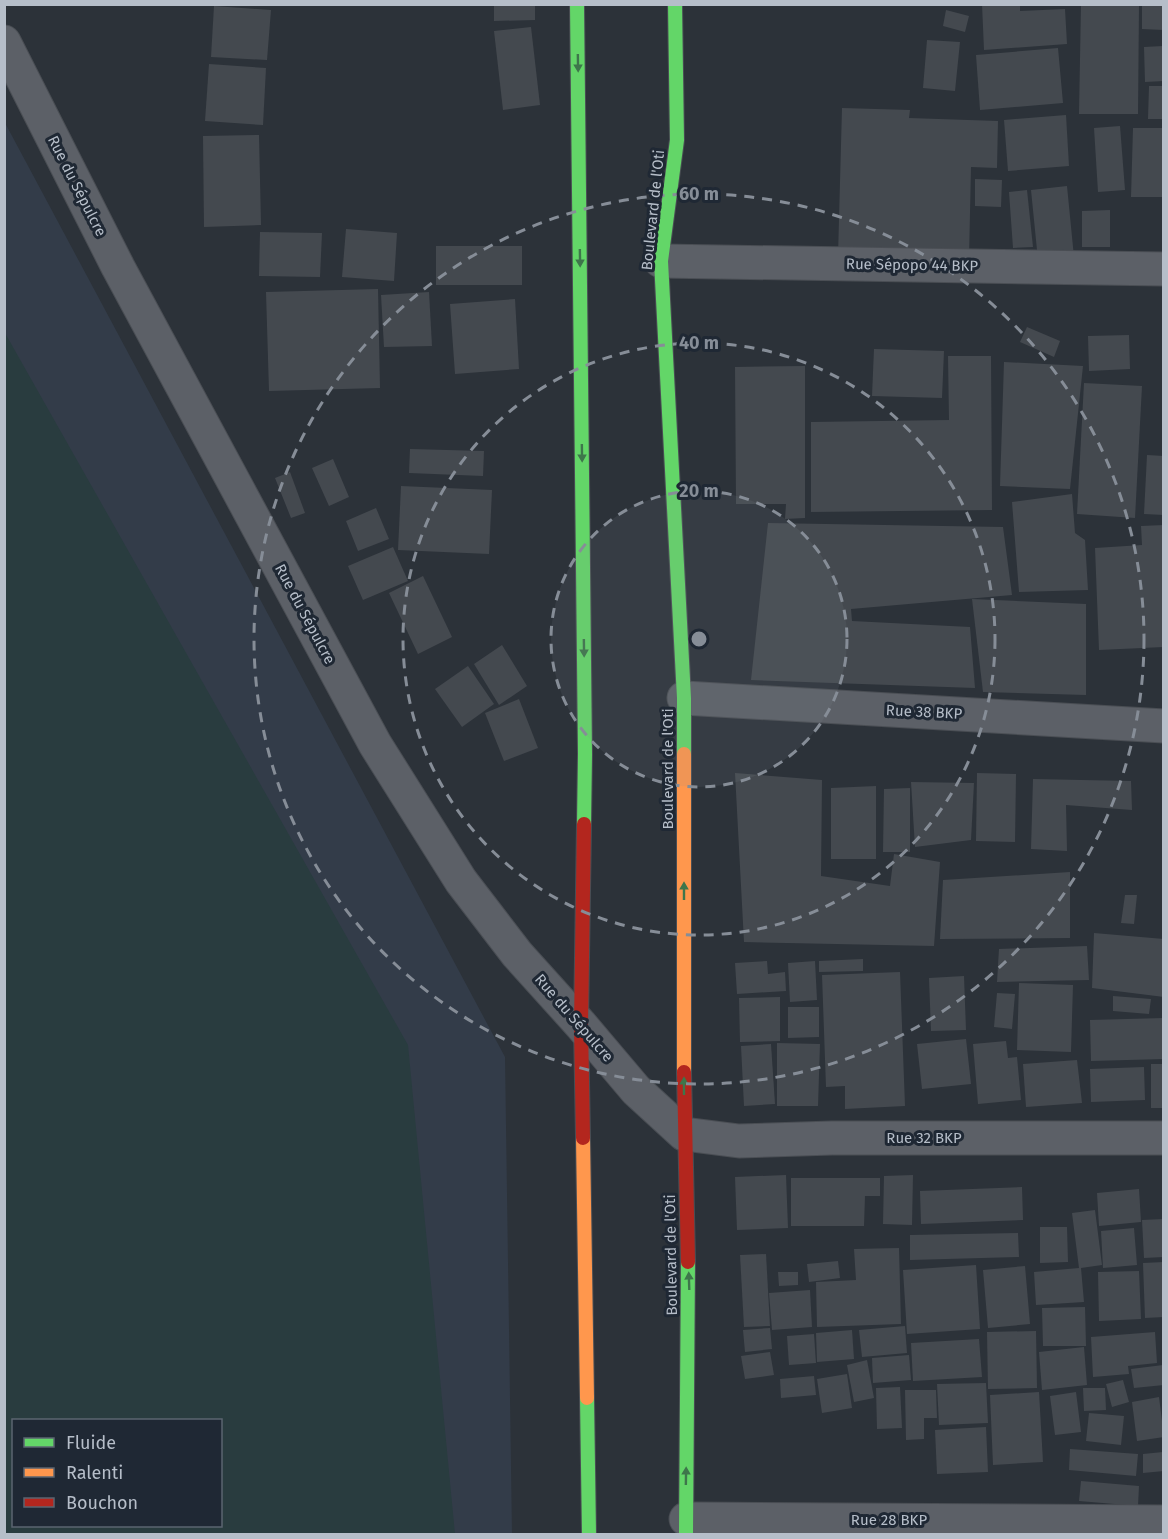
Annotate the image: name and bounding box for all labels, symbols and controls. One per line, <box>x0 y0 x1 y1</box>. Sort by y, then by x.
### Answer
one-way arrow <box>573 53 583 72</box>
street label: Rue du Sépulcre <box>44 133 110 239</box>
street label: Boulevard de l'Oti <box>638 149 668 271</box>
text: 60 m <box>679 183 719 205</box>
one-way arrow <box>575 248 585 267</box>
street label: Rue Sépopo 44 BKP <box>846 255 979 275</box>
text: 40 m <box>679 332 719 354</box>
one-way arrow <box>577 443 587 462</box>
text: 20 m <box>679 480 719 502</box>
street label: Rue du Sépulcre <box>271 561 339 667</box>
centre of rings <box>689 629 709 649</box>
one-way arrow <box>579 638 589 657</box>
street label: Rue 38 BKP <box>885 701 963 723</box>
street label: Boulevard de l'Oti <box>659 708 677 830</box>
one-way arrow <box>679 882 689 901</box>
street label: Rue du Sépulcre <box>531 970 617 1066</box>
one-way arrow <box>679 1077 689 1096</box>
street label: Rue 32 BKP <box>886 1129 962 1147</box>
street label: Boulevard de l'Oti <box>661 1194 681 1316</box>
one-way arrow <box>684 1272 693 1291</box>
legend <box>12 1419 222 1527</box>
text: Fluide <box>66 1432 116 1454</box>
text: Ralenti <box>66 1462 123 1484</box>
one-way arrow <box>682 1467 691 1486</box>
text: Bouchon <box>66 1492 138 1514</box>
street label: Rue 28 BKP <box>851 1511 927 1529</box>

